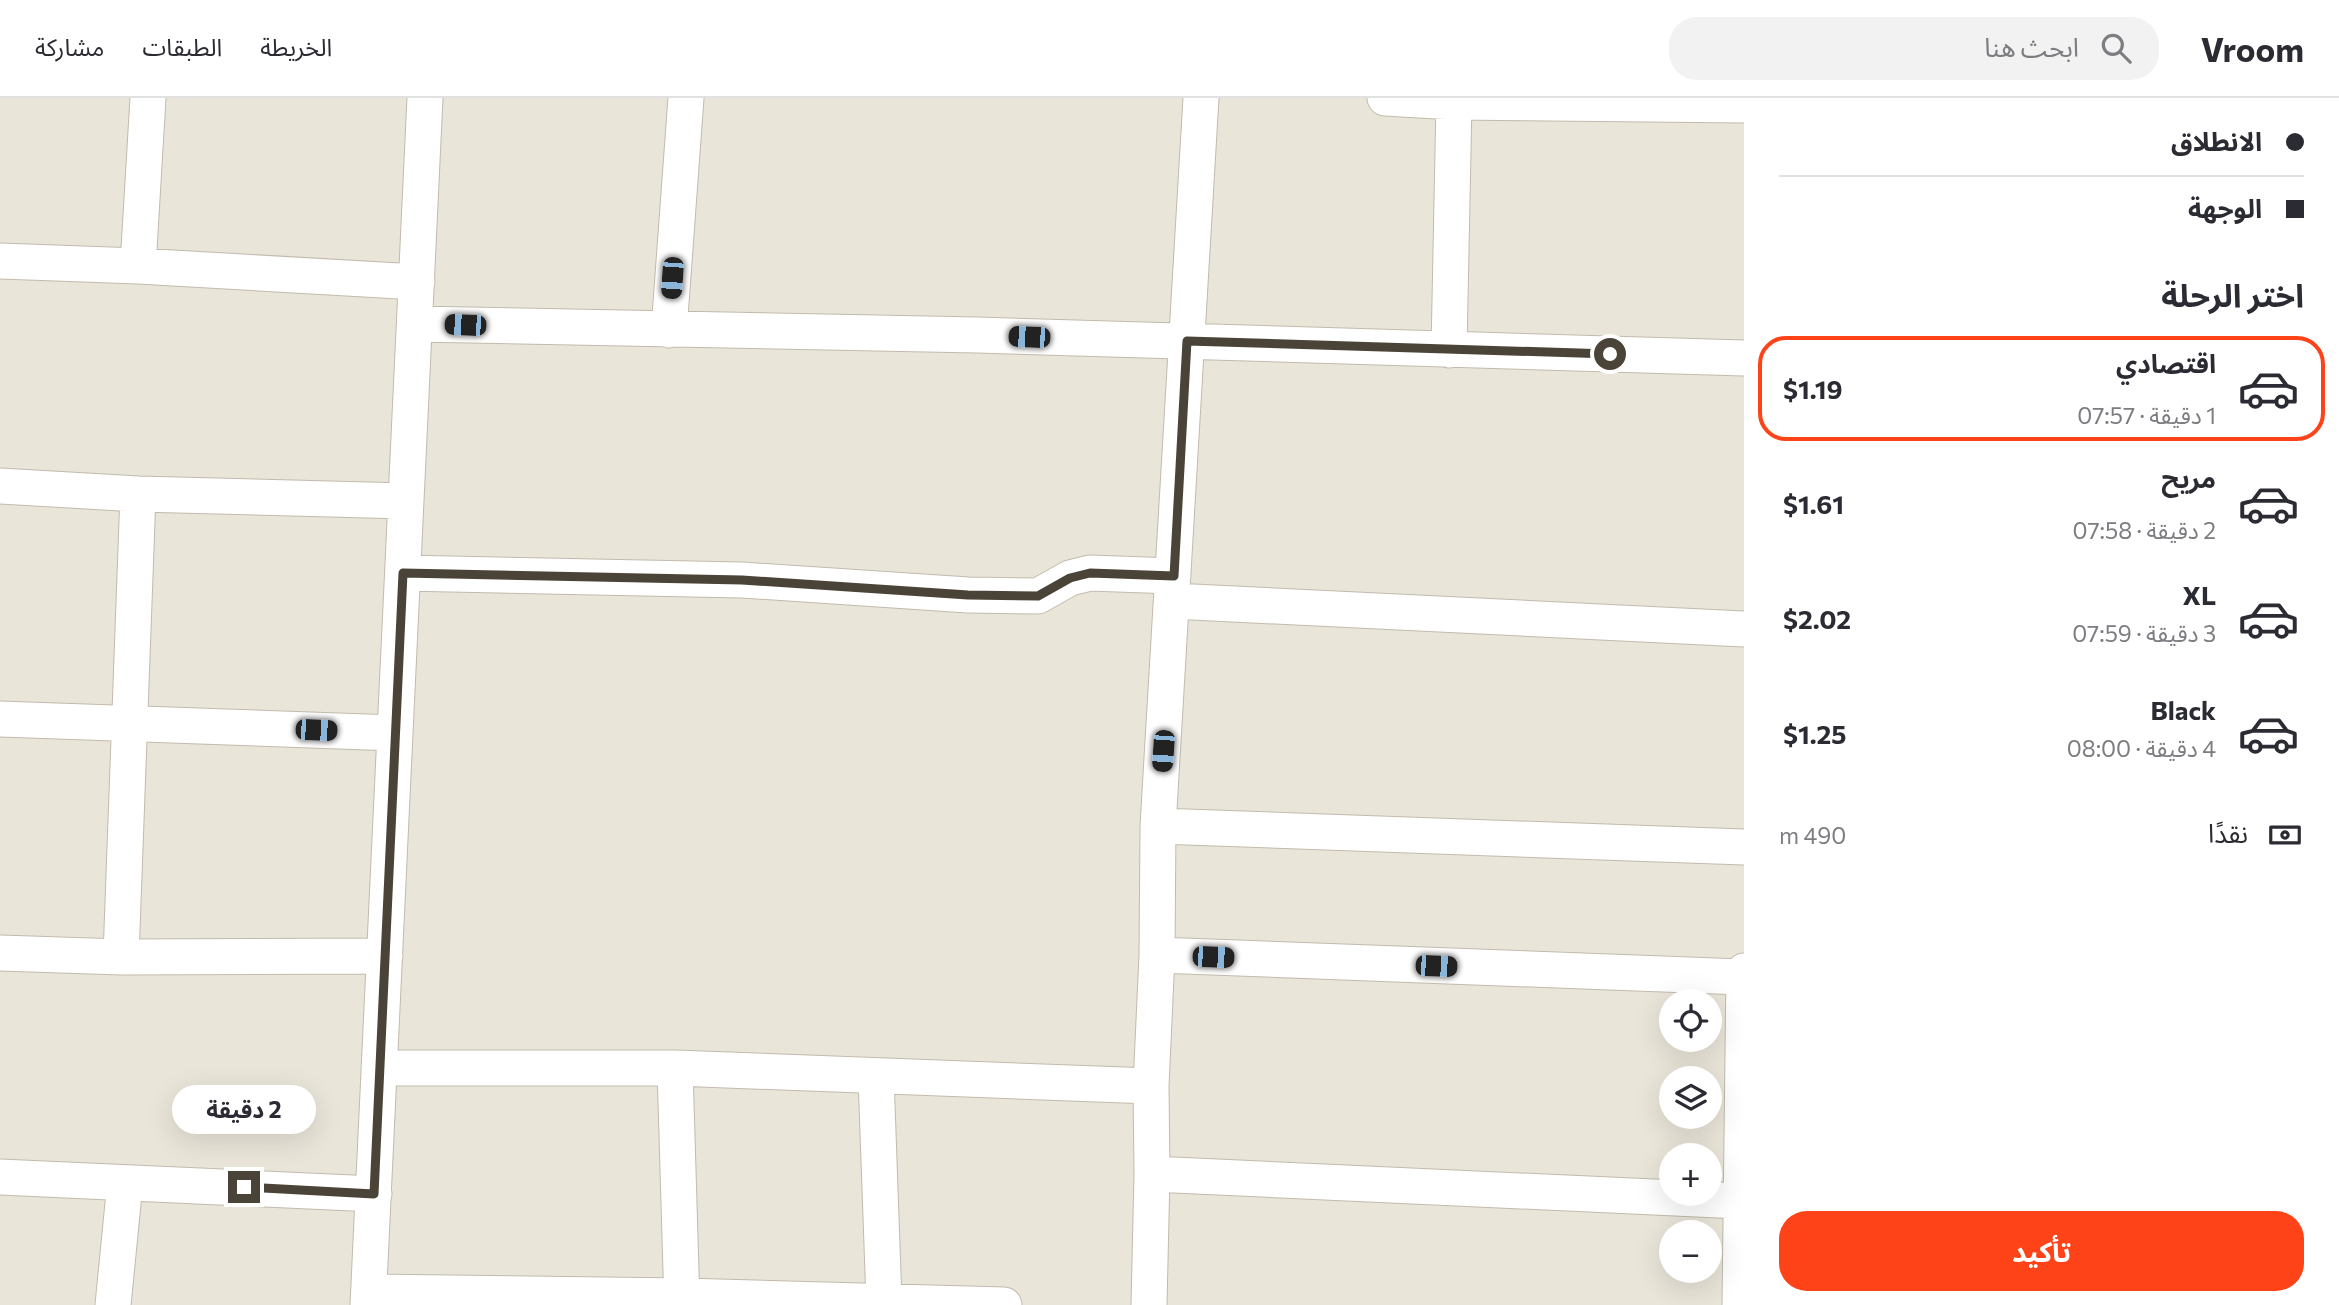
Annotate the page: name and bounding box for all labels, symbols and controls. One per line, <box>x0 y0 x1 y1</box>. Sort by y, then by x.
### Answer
search box <box>1669 17 2159 80</box>
text: Vroom <box>2201 28 2304 69</box>
icon: search <box>2097 29 2135 67</box>
text: ابحث هنا <box>1984 31 2079 62</box>
text: مشاركة <box>35 32 104 61</box>
text: الطبقات <box>142 32 222 61</box>
text: الخريطة <box>260 32 332 61</box>
text: الانطلاق <box>2171 125 2262 156</box>
text: الوجهة <box>2188 192 2262 223</box>
car <box>661 256 684 300</box>
text: اختر الرحلة <box>2161 274 2304 314</box>
car <box>444 314 487 336</box>
car <box>1008 326 1051 348</box>
route start <box>1594 338 1626 370</box>
text: اقتصادي <box>2116 347 2216 378</box>
icon: car <box>2237 357 2300 420</box>
text: $1.19 <box>1783 373 1842 404</box>
text: 1 دقيقة · 07:57 <box>2077 401 2216 429</box>
text: مريح <box>2161 462 2216 493</box>
icon: car <box>2237 472 2300 535</box>
text: $1.61 <box>1783 488 1844 519</box>
text: 2 دقيقة · 07:58 <box>2073 516 2216 544</box>
text: XL <box>2182 579 2216 610</box>
icon: car <box>2237 587 2300 650</box>
text: $2.02 <box>1783 603 1851 634</box>
text: 3 دقيقة · 07:59 <box>2072 619 2216 647</box>
text: Black <box>2150 694 2216 725</box>
icon: car <box>2237 702 2300 765</box>
text: $1.25 <box>1783 718 1847 749</box>
car <box>295 719 338 741</box>
car <box>1152 729 1175 773</box>
text: 4 دقيقة · 08:00 <box>2067 734 2216 762</box>
icon: cash <box>2266 816 2304 854</box>
text: نقدًا <box>2208 817 2248 848</box>
text: 490 m <box>1779 821 1846 849</box>
car <box>1192 946 1235 968</box>
car <box>1415 955 1458 977</box>
map controls <box>1659 989 1722 1283</box>
button: locate <box>1659 989 1722 1052</box>
button: layers <box>1659 1066 1722 1129</box>
callout: 2 دقيقة <box>172 1086 316 1134</box>
text: 2 دقيقة <box>206 1095 282 1123</box>
button: + <box>1659 1143 1722 1206</box>
route end <box>228 1171 260 1203</box>
button: تأكيد <box>1779 1211 2304 1291</box>
button: − <box>1659 1220 1722 1283</box>

